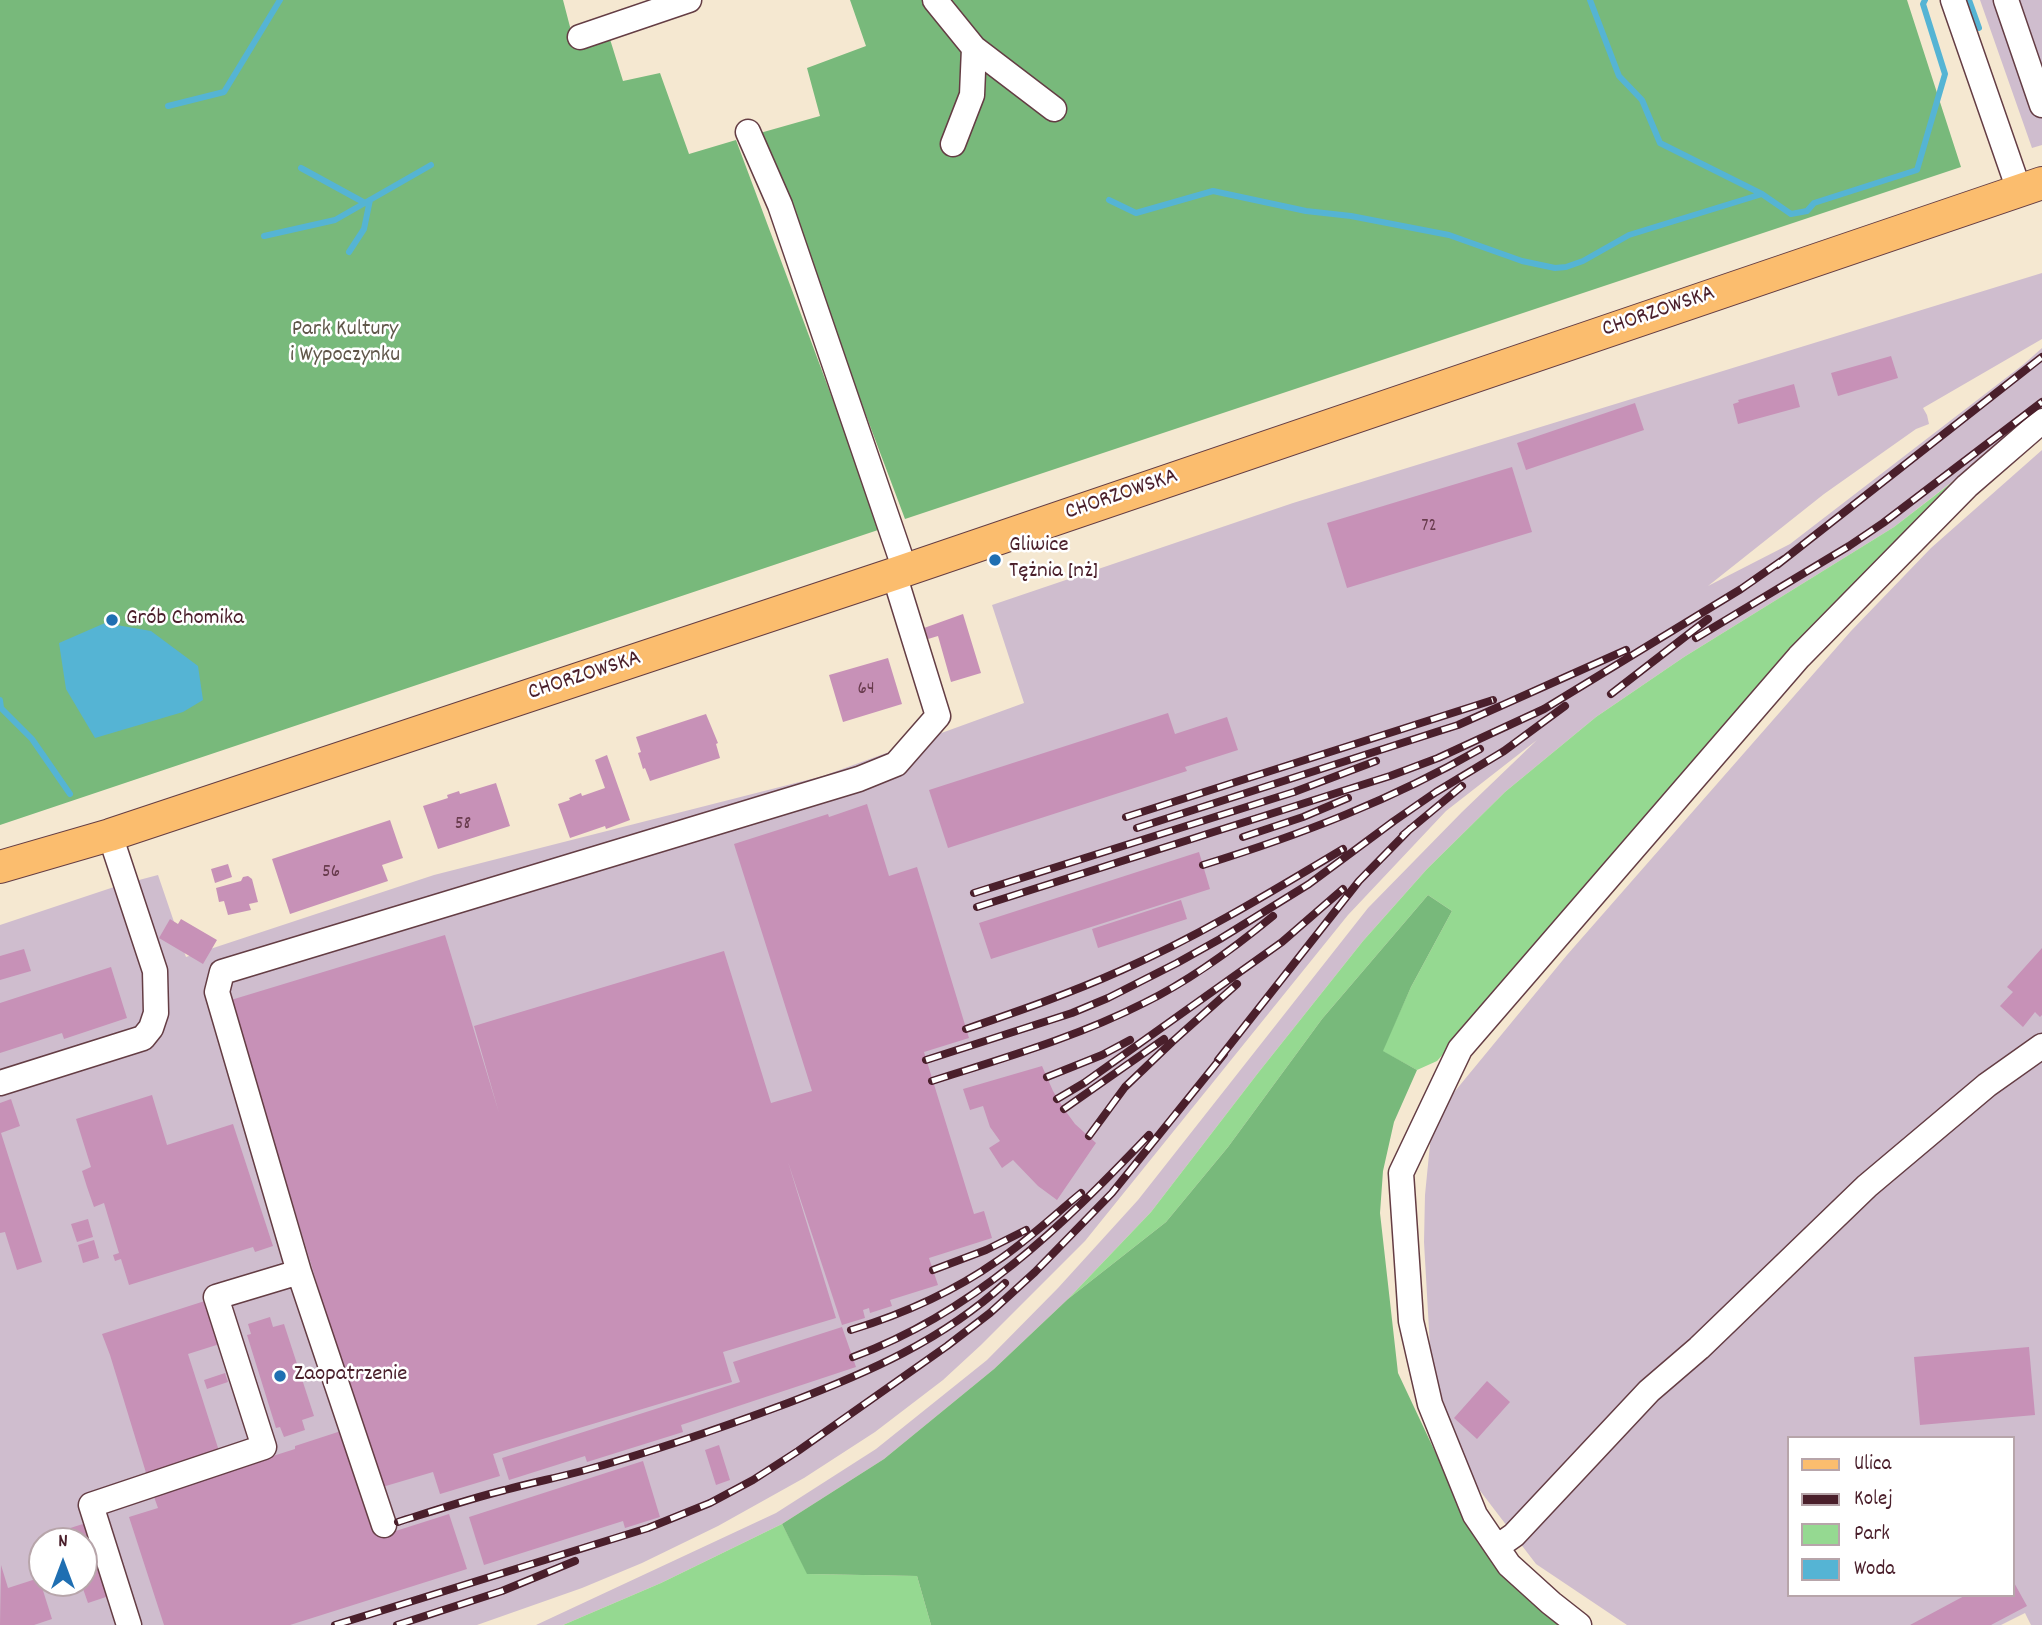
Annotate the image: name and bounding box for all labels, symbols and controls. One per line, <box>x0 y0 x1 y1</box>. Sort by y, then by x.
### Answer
street label: CHORZOWSKA <box>1599 281 1719 345</box>
park label: Park Kultury i Wypoczynku <box>290 317 400 371</box>
street label: CHORZOWSKA <box>1062 464 1182 528</box>
house number: 72 <box>1421 516 1437 538</box>
place label: Gliwice Tężnia [nż] <box>1009 533 1098 587</box>
marker: Gliwice Tężnia [nż] <box>987 552 1003 568</box>
place label: Grób Chomika <box>126 606 244 634</box>
marker: Grób Chomika <box>104 612 120 628</box>
street label: CHORZOWSKA <box>525 646 645 708</box>
house number: 64 <box>857 679 875 701</box>
house number: 58 <box>455 814 471 836</box>
house number: 56 <box>322 862 340 884</box>
place label: Zaopatrzenie <box>294 1362 407 1390</box>
marker: Zaopatrzenie <box>272 1368 288 1384</box>
legend <box>1786 1436 2014 1597</box>
text: Ulica <box>1854 1450 1891 1480</box>
text: Kolej <box>1854 1485 1893 1515</box>
text: Park <box>1854 1520 1890 1550</box>
north arrow <box>28 1527 98 1597</box>
text: N <box>58 1529 68 1556</box>
text: Woda <box>1854 1555 1895 1585</box>

